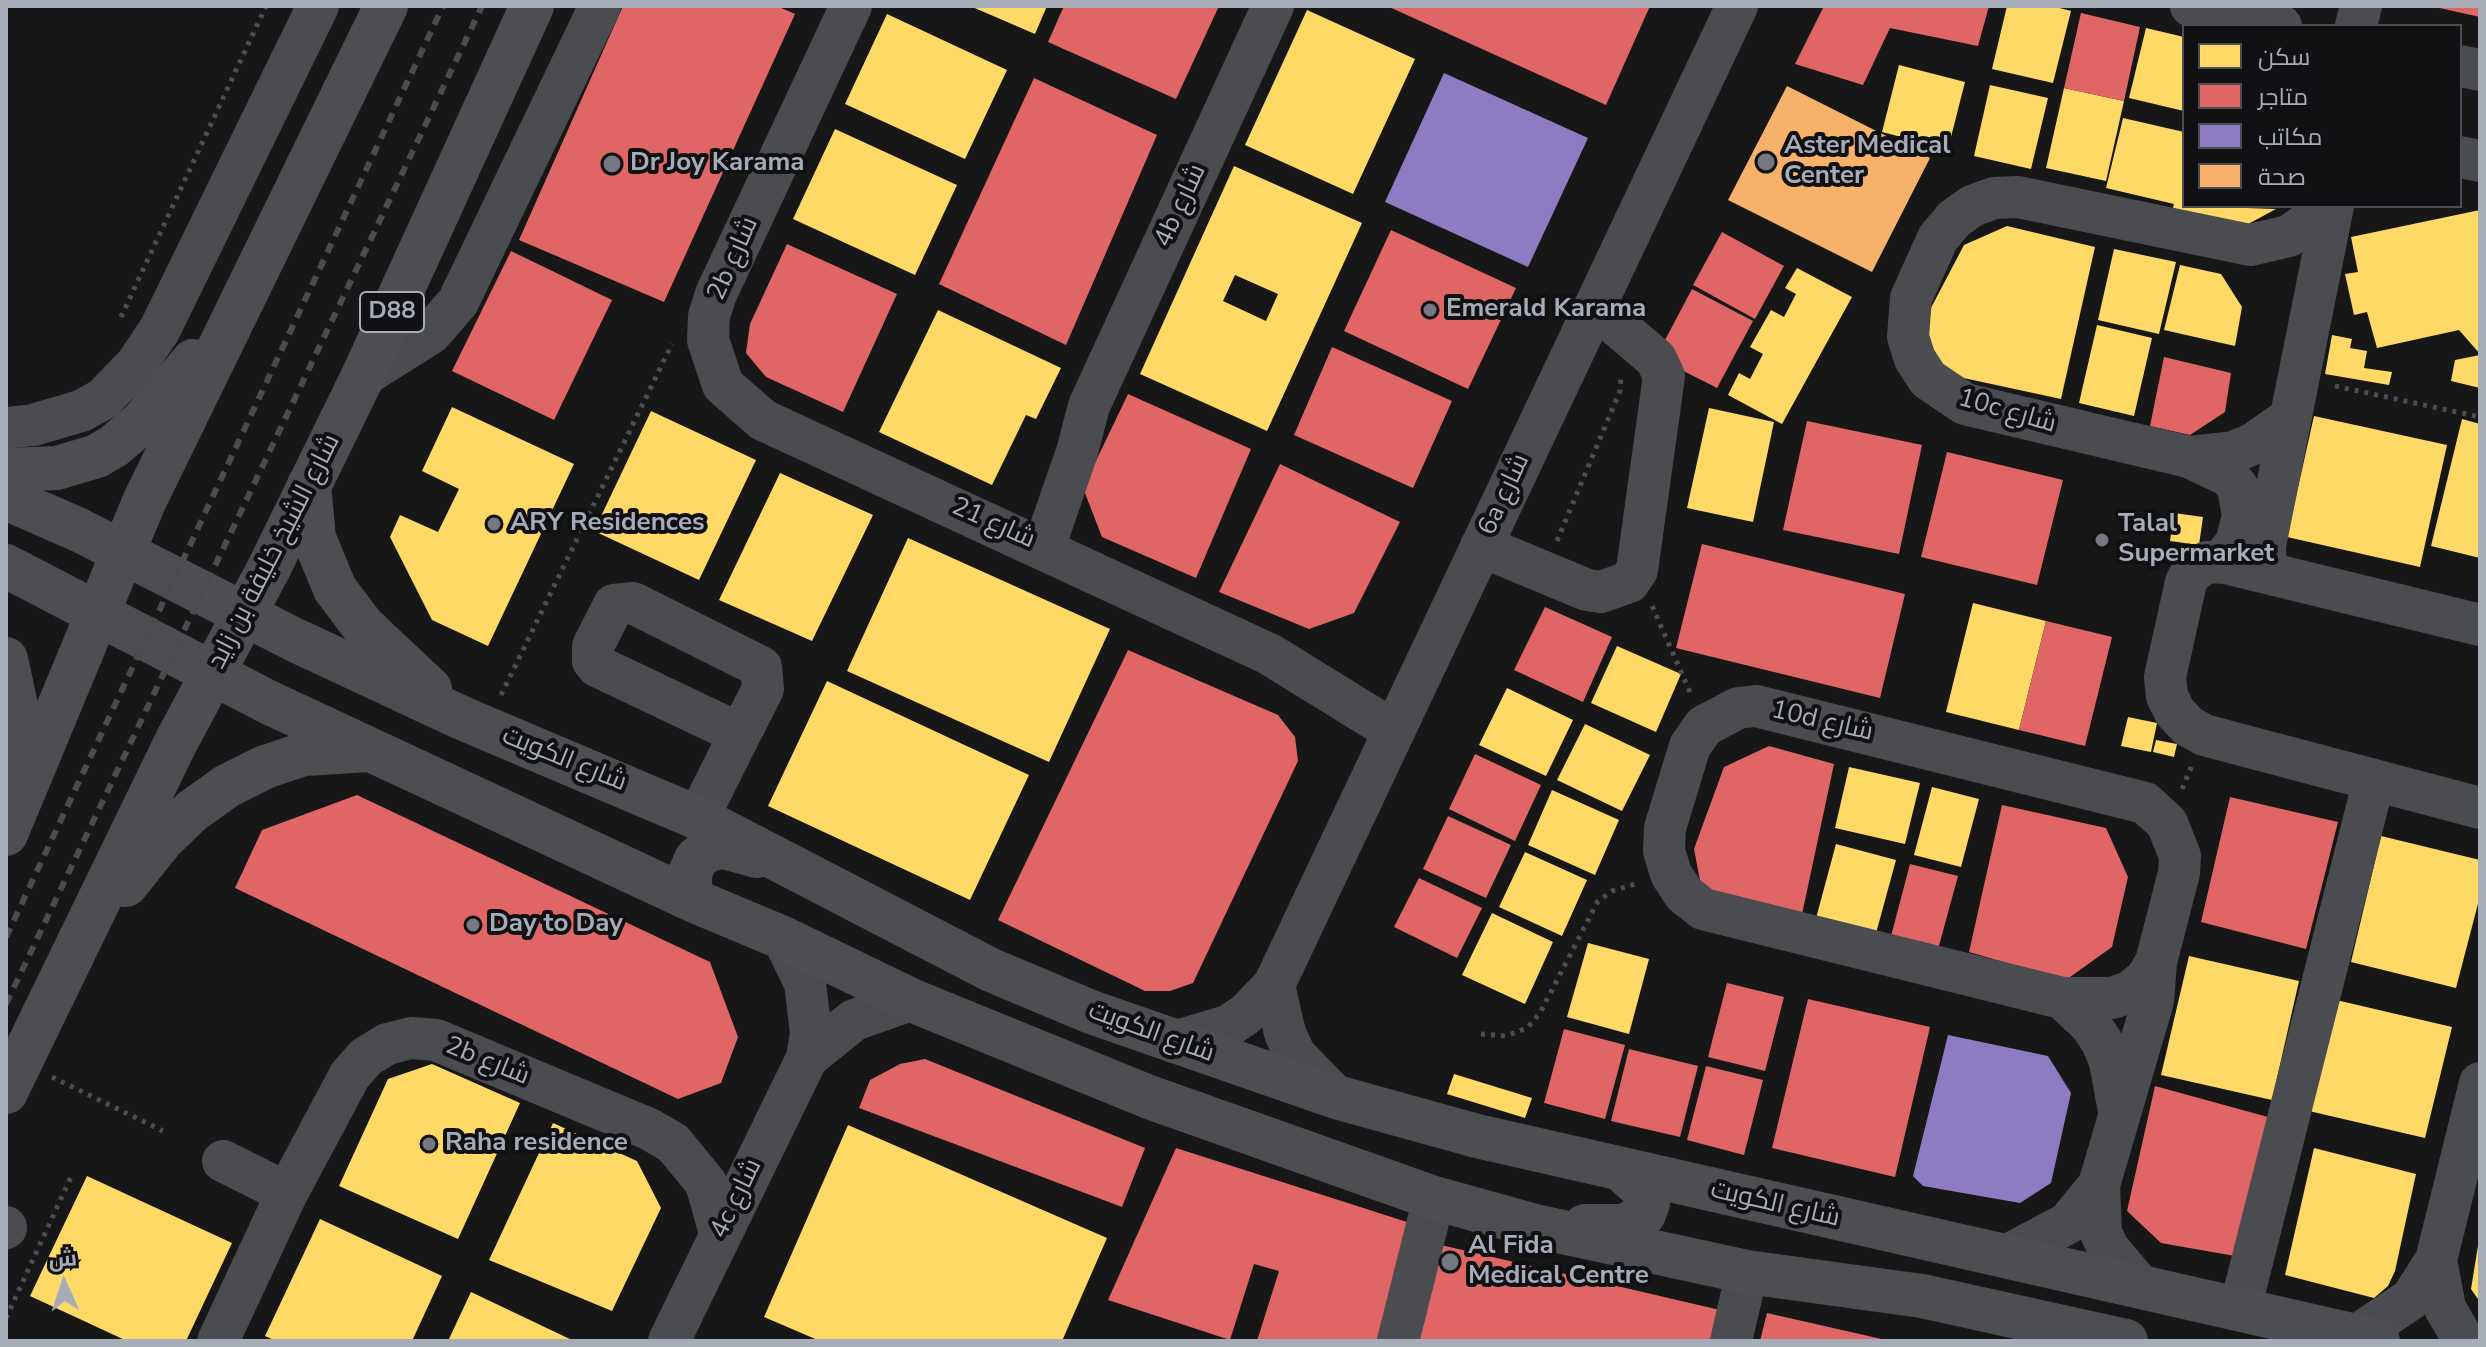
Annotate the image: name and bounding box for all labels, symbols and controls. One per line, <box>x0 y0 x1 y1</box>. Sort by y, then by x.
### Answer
legend <box>2182 24 2462 208</box>
text: سكن <box>2258 41 2310 73</box>
text: متاجر <box>2258 81 2308 113</box>
text: مكاتب <box>2258 121 2322 153</box>
place label: Aster Medical Center <box>1784 131 1950 192</box>
place label: Dr Joy Karama <box>630 148 804 180</box>
marker: Aster Medical Center <box>1755 151 1777 173</box>
marker: Dr Joy Karama <box>601 153 623 175</box>
street label: 4b شارع <box>1148 160 1214 252</box>
text: صحة <box>2258 161 2306 193</box>
street label: 2b شارع <box>702 213 766 305</box>
road number: D88 <box>360 292 424 332</box>
place label: Emerald Karama <box>1446 294 1646 326</box>
marker: Emerald Karama <box>1421 301 1439 319</box>
street label: 10c شارع <box>1955 383 2059 441</box>
street label: شارع الشيخ خليفة بن زايد <box>202 430 348 674</box>
street label: 6a شارع <box>1473 449 1537 541</box>
street label: شارع 21 <box>946 492 1040 556</box>
place label: ARY Residences <box>510 508 705 540</box>
place label: Talal Supermarket <box>2118 509 2274 570</box>
marker: ARY Residences <box>485 515 503 533</box>
marker: Talal Supermarket <box>2093 531 2111 549</box>
street label: 10d شارع <box>1768 695 1876 749</box>
street label: شارع الكويت <box>497 721 631 799</box>
place label: Day to Day <box>489 909 623 941</box>
marker: Day to Day <box>464 916 482 934</box>
street label: شارع الكويت <box>1084 996 1218 1070</box>
street label: 2b شارع <box>440 1031 534 1093</box>
place label: Raha residence <box>445 1128 628 1160</box>
marker: Raha residence <box>420 1135 438 1153</box>
street label: 4c شارع <box>704 1154 770 1244</box>
street label: شارع الكويت <box>1707 1175 1843 1235</box>
place label: Al Fida Medical Centre <box>1468 1231 1649 1292</box>
north arrow <box>24 1243 104 1323</box>
text: ش <box>48 1243 78 1275</box>
marker: Al Fida Medical Centre <box>1439 1251 1461 1273</box>

